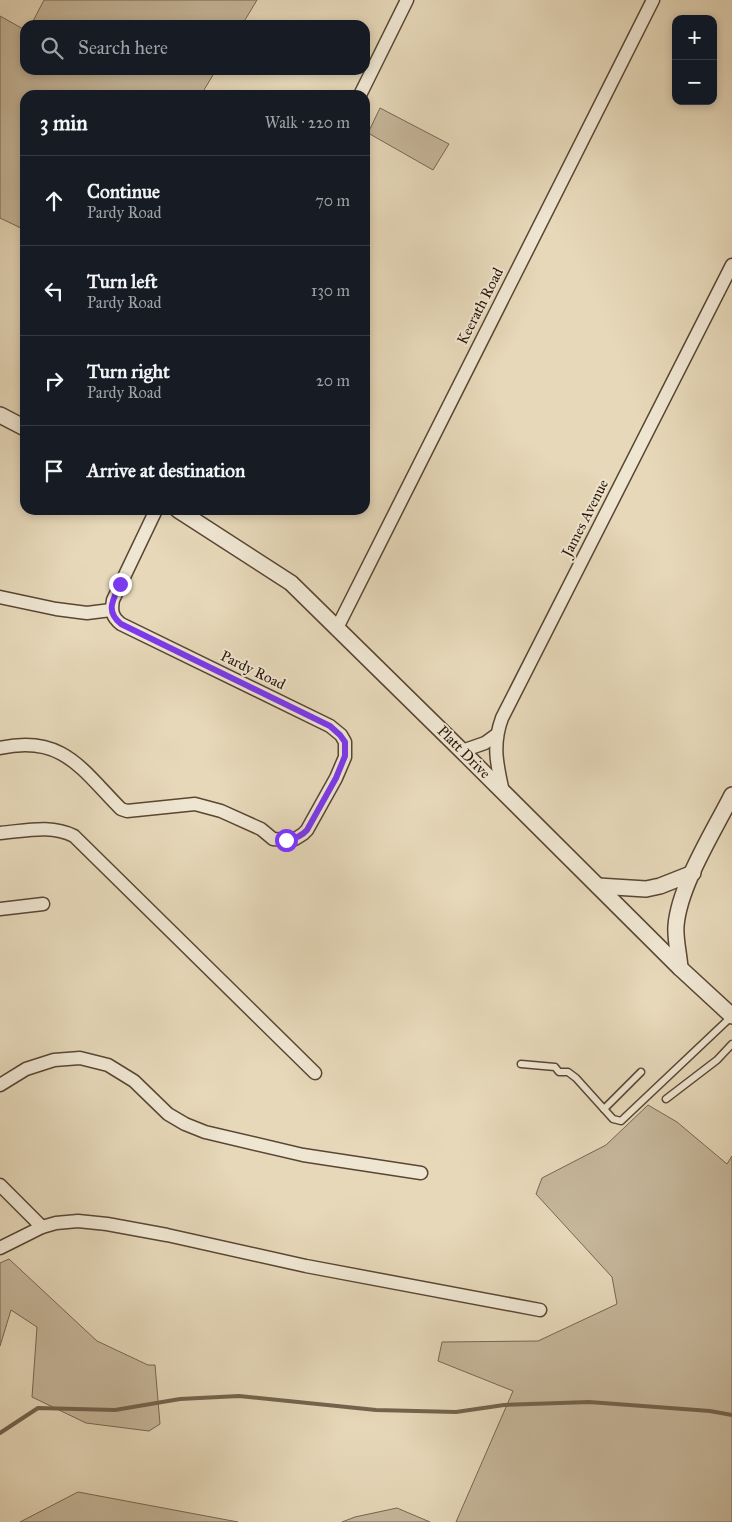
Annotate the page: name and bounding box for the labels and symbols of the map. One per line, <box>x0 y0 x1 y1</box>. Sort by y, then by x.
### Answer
street label: Keerath Road <box>453 264 507 347</box>
street label: James Avenue <box>557 476 613 562</box>
route end <box>109 573 132 596</box>
street label: Pardy Road <box>218 647 289 694</box>
street label: Platt Drive <box>434 722 494 782</box>
route start <box>275 829 298 852</box>

